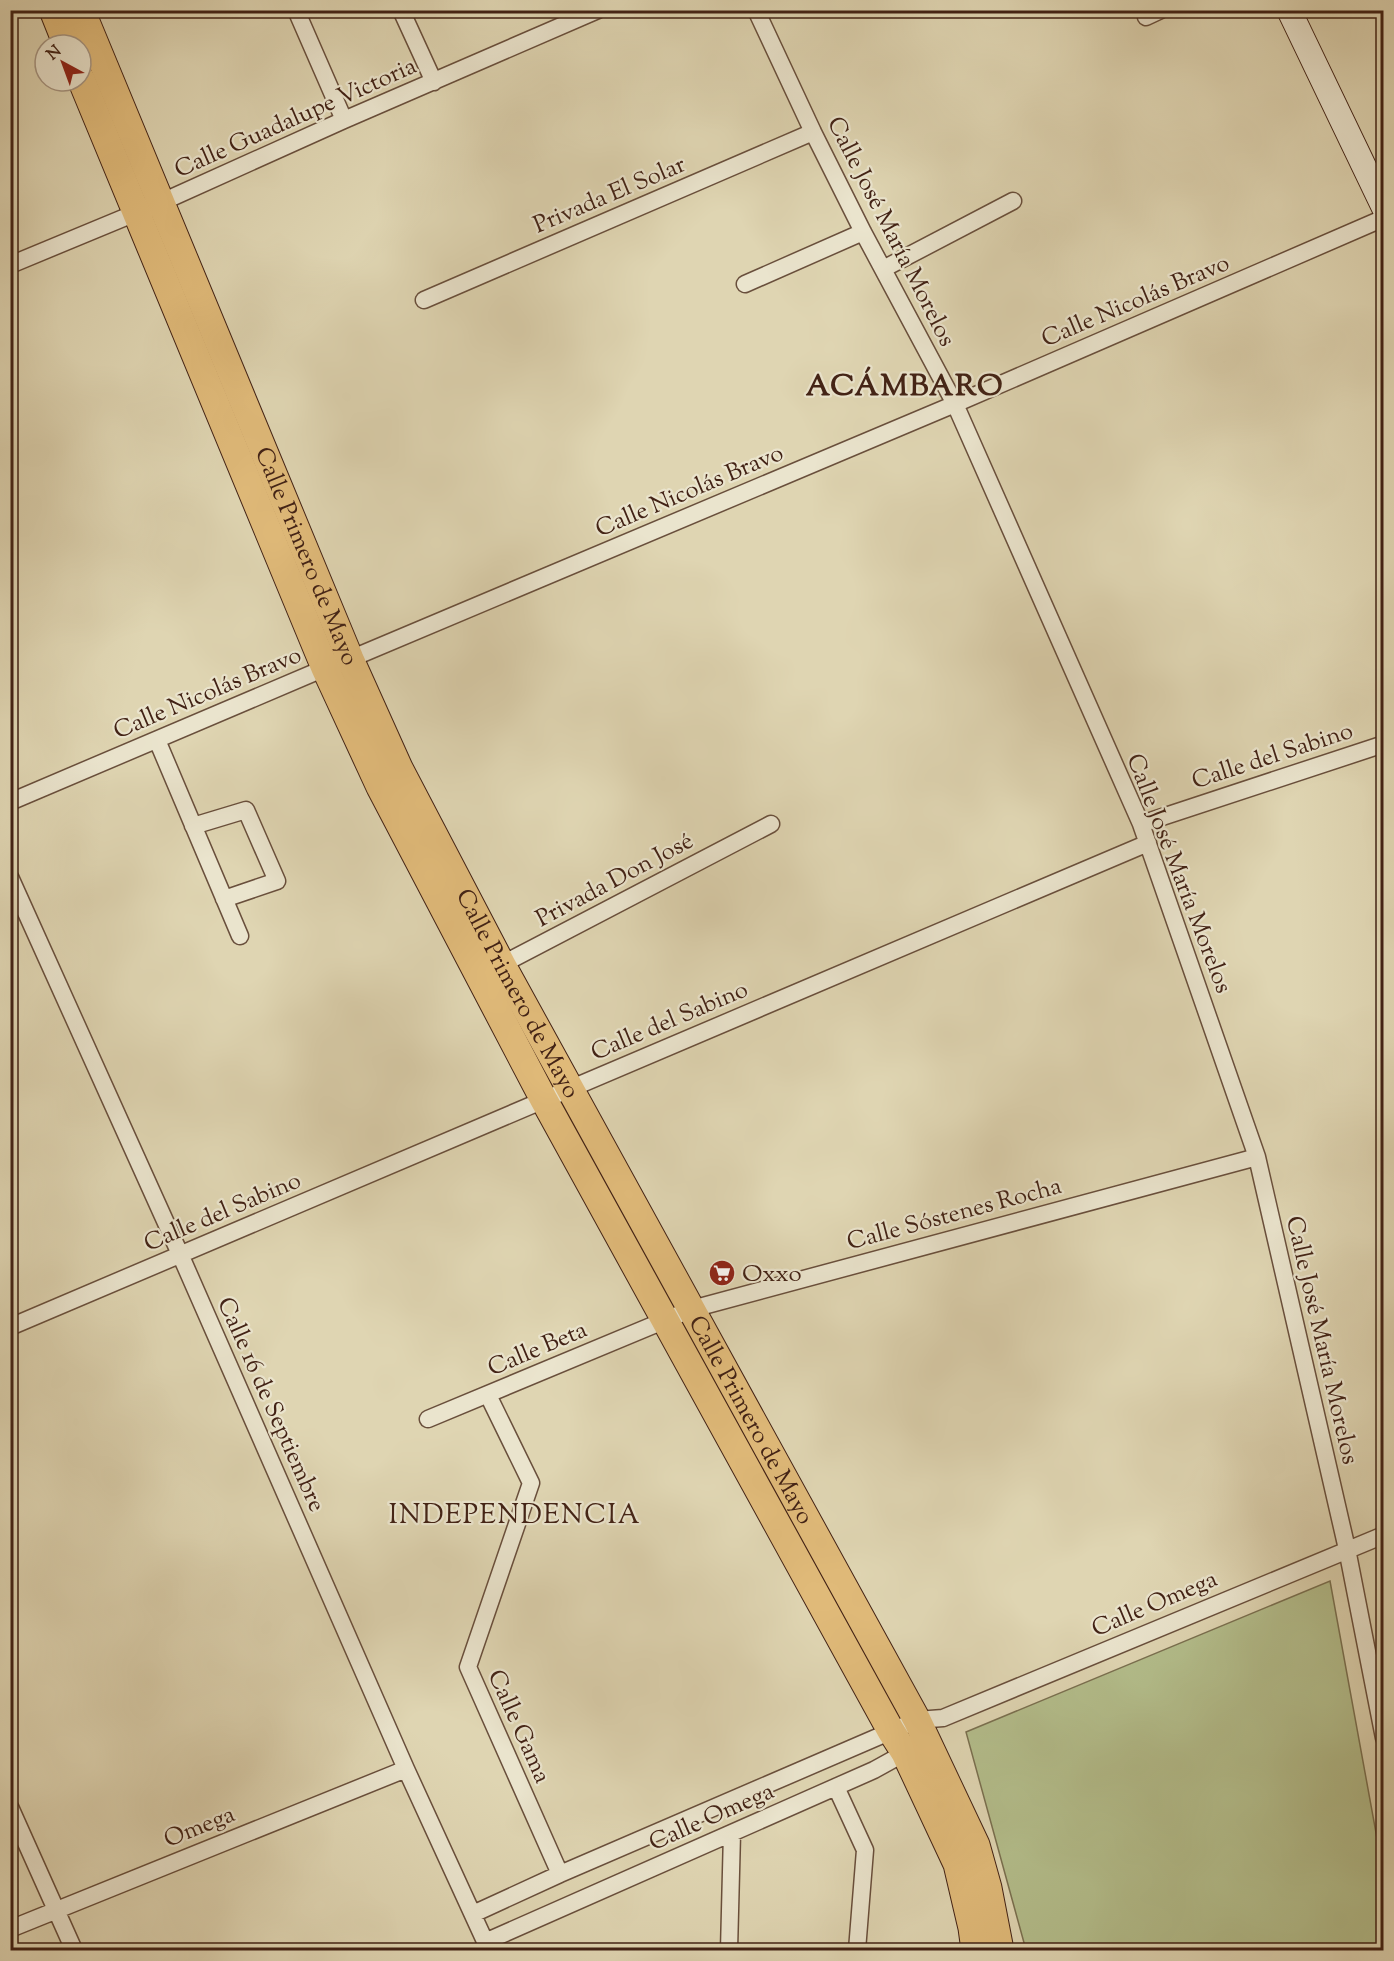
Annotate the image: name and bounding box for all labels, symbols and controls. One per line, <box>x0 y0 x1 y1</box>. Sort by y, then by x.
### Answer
north arrow <box>33 33 93 93</box>
text: N <box>42 41 67 66</box>
street label: Calle Guadalupe Victoria <box>169 50 422 188</box>
street label: Calle José María Morelos <box>817 111 963 353</box>
street label: Privada El Solar <box>529 149 691 243</box>
street label: Calle Nicolás Bravo <box>1037 247 1235 357</box>
district label: ACÁMBARO <box>806 366 1004 409</box>
street label: Calle Nicolás Bravo <box>591 437 789 547</box>
street label: Calle Primero de Mayo <box>245 442 366 671</box>
street label: Calle Nicolás Bravo <box>109 639 307 749</box>
street label: Calle del Sabino <box>1188 715 1358 799</box>
street label: Calle José María Morelos <box>1117 749 1240 998</box>
street label: Privada Don José <box>530 825 700 937</box>
street label: Calle Primero de Mayo <box>446 883 587 1105</box>
street label: Calle del Sabino <box>586 973 754 1070</box>
street label: Calle del Sabino <box>139 1164 307 1261</box>
street label: Calle Sóstenes Rocha <box>843 1170 1066 1260</box>
street label: Calle José María Morelos <box>1276 1213 1366 1468</box>
supermarket icon: Oxxo <box>707 1258 737 1288</box>
place label: Oxxo <box>742 1258 802 1292</box>
street label: Calle 16 de Septiembre <box>208 1292 333 1518</box>
street label: Calle Primero de Mayo <box>679 1310 821 1531</box>
street label: Calle Beta <box>483 1314 593 1386</box>
district label: INDEPENDENCIA <box>389 1497 641 1536</box>
street label: Calle Omega <box>1087 1563 1223 1647</box>
street label: Calle Gama <box>478 1665 558 1789</box>
street label: Calle Omega <box>644 1775 780 1861</box>
street label: Omega <box>159 1798 240 1857</box>

